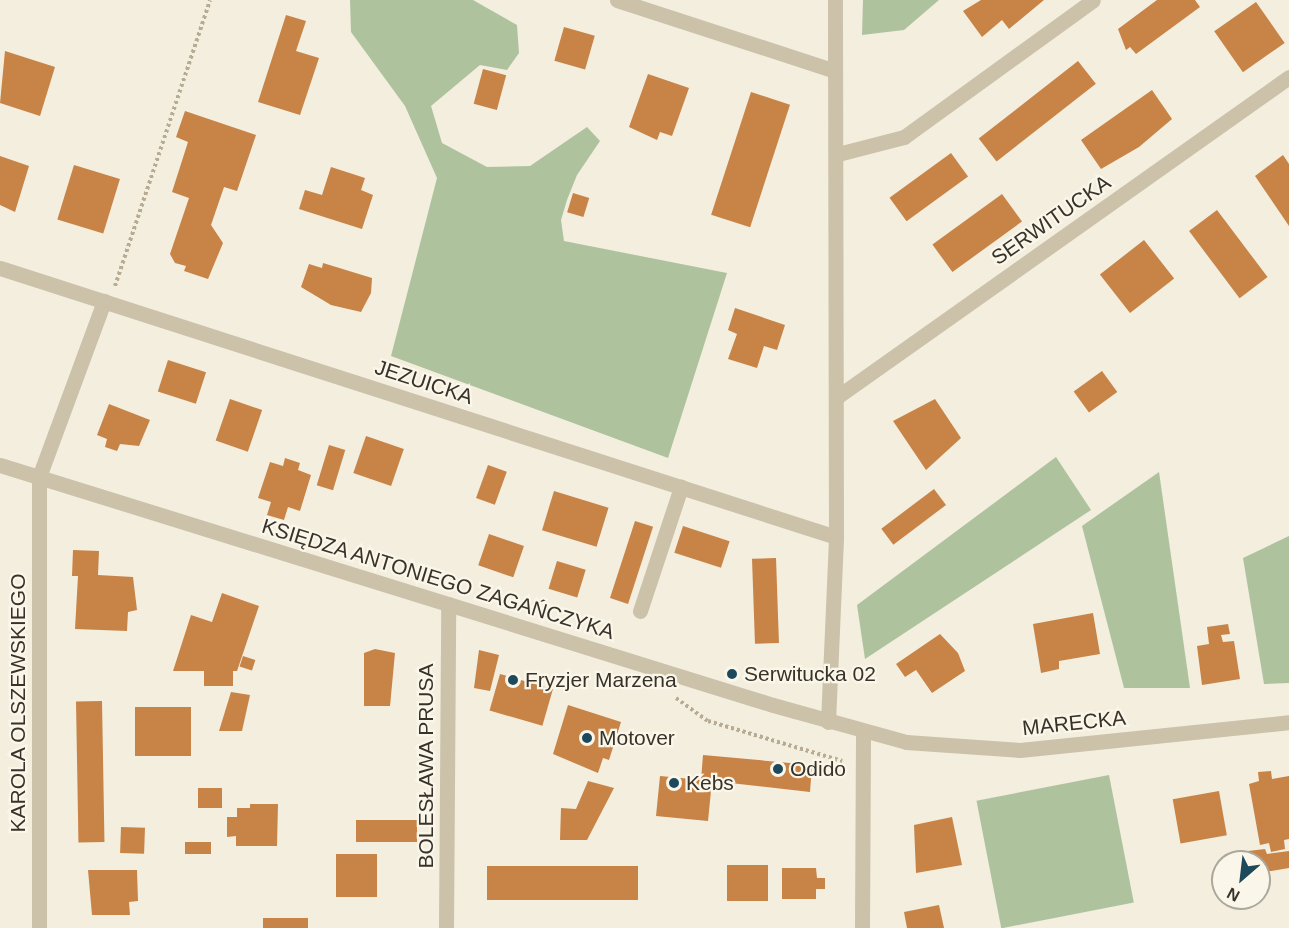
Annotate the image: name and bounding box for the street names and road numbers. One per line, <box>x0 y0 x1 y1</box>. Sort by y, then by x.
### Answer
street label: SERWITUCKA <box>987 170 1115 270</box>
street label: JEZUICKA <box>372 354 476 410</box>
street label: KSIĘDZA ANTONIEGO ZAGAŃCZYKA <box>258 513 618 645</box>
street label: KAROLA OLSZEWSKIEGO <box>5 573 31 833</box>
street label: BOLESŁAWA PRUSA <box>413 663 439 869</box>
street label: MARECKA <box>1021 705 1127 741</box>

